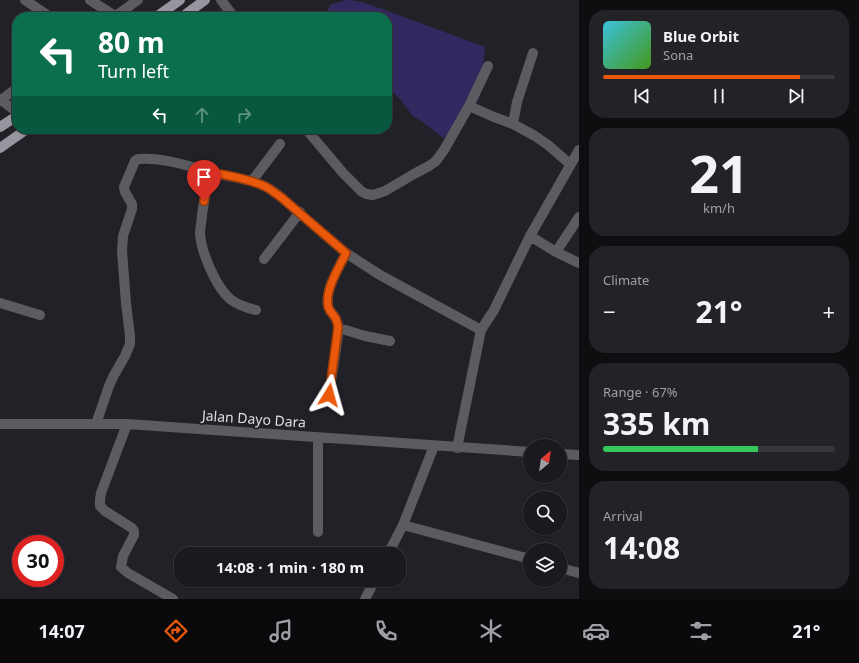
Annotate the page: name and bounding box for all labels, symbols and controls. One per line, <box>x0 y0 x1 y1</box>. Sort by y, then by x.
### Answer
text: 80 m <box>98 23 165 61</box>
text: Blue Orbit <box>663 26 739 46</box>
icon: left <box>32 28 84 80</box>
text: Sona <box>663 46 693 64</box>
text: Turn left <box>98 59 169 83</box>
icon: previous <box>631 85 653 107</box>
icon: pause <box>708 85 730 107</box>
icon: next <box>785 85 807 107</box>
icon: left <box>149 104 171 126</box>
icon: ahead <box>191 104 213 126</box>
icon: right <box>233 104 255 126</box>
text: 21 <box>689 137 749 208</box>
pin <box>187 160 221 201</box>
icon: arrive <box>193 166 215 188</box>
text: km/h <box>703 199 735 217</box>
text: Climate <box>603 271 649 289</box>
text: 21° <box>695 291 743 332</box>
text: − <box>603 296 616 326</box>
text: + <box>822 296 835 326</box>
position arrow <box>308 374 350 416</box>
text: Range · 67% <box>603 383 678 401</box>
text: 335 km <box>603 403 710 444</box>
street label: Jalan Dayo Dara <box>199 405 307 432</box>
north arrow <box>523 439 567 483</box>
map controls <box>523 439 567 587</box>
button: search <box>523 491 567 535</box>
text: Arrival <box>603 507 643 525</box>
text: 14:08 <box>603 527 680 568</box>
speed limit sign: 30 <box>12 535 64 587</box>
button: layers <box>523 543 567 587</box>
text: 14:08 · 1 min · 180 m <box>216 557 364 577</box>
icon: directions <box>162 617 190 645</box>
icon: music <box>267 617 295 645</box>
icon: phone <box>372 617 400 645</box>
icon: climate <box>477 617 505 645</box>
icon: car <box>582 617 610 645</box>
icon: filters <box>687 617 715 645</box>
text: 14:07 <box>39 619 85 643</box>
text: 21° <box>792 619 820 643</box>

